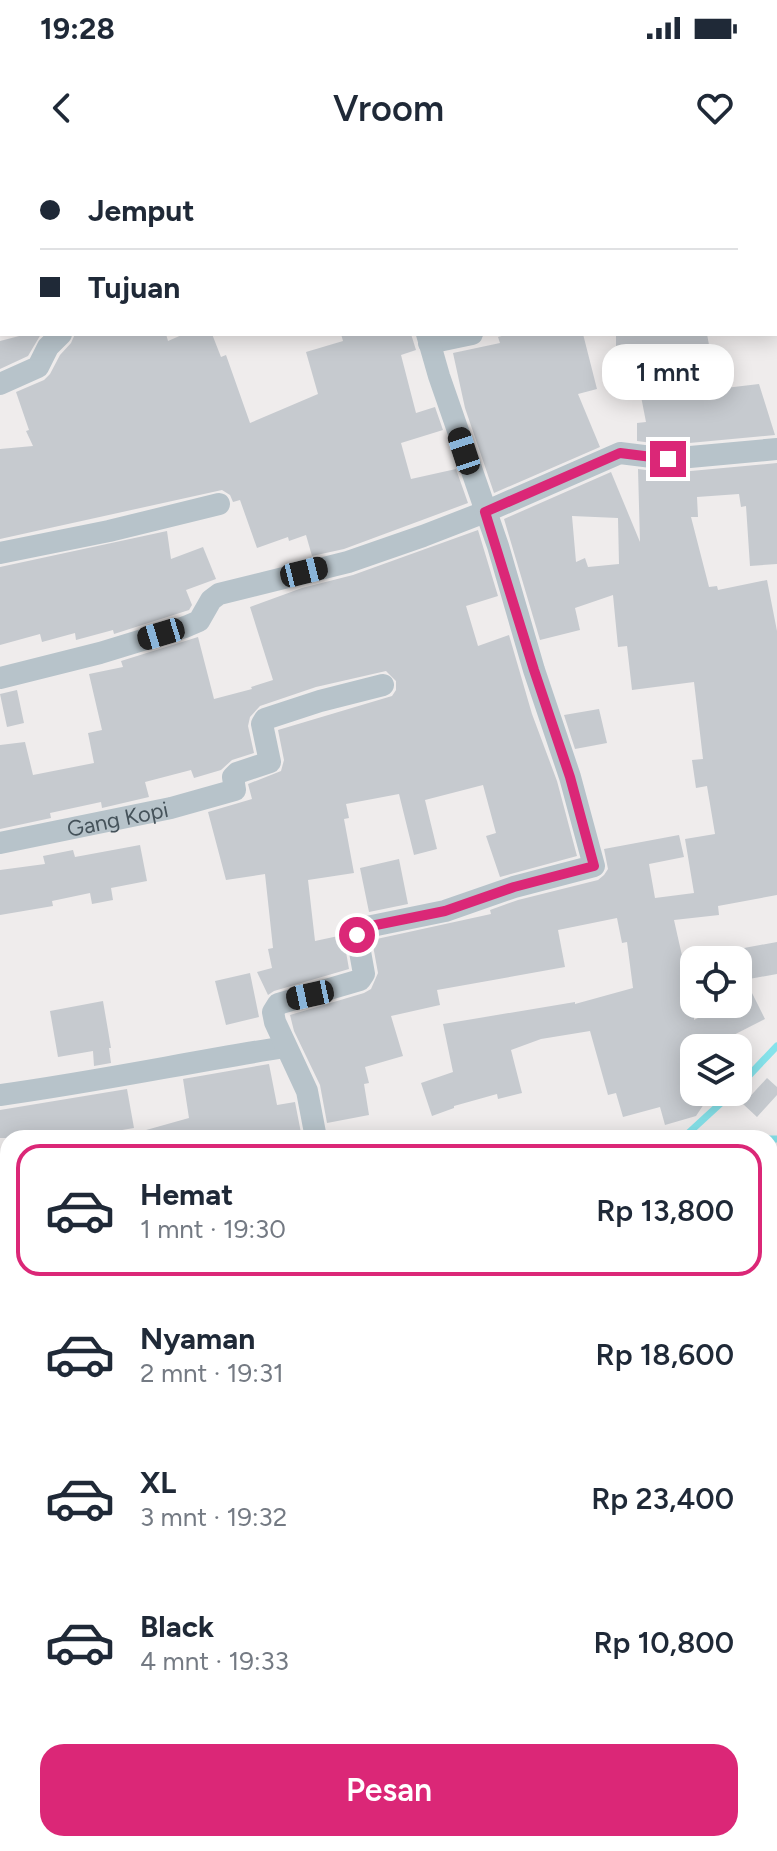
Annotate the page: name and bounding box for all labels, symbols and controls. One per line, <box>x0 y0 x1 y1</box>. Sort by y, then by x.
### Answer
text: 19:28 <box>40 10 115 47</box>
icon: back <box>40 86 84 130</box>
icon: heart <box>693 86 737 130</box>
text: Vroom <box>333 87 444 130</box>
text: Jemput <box>88 192 194 229</box>
text: Tujuan <box>88 269 180 306</box>
callout: 1 mnt <box>602 343 734 399</box>
text: 1 mnt <box>636 356 700 388</box>
car <box>445 424 483 478</box>
route end <box>650 441 686 477</box>
car <box>278 555 330 589</box>
car <box>135 616 187 652</box>
street label: Gang Kopi <box>65 795 171 842</box>
route start <box>339 917 375 953</box>
map controls <box>680 946 752 1106</box>
button: locate <box>680 946 752 1018</box>
car <box>284 978 336 1012</box>
button: layers <box>680 1034 752 1106</box>
icon: car <box>44 1174 116 1246</box>
text: Hemat <box>140 1176 233 1213</box>
text: Rp 13,800 <box>596 1192 734 1229</box>
text: 1 mnt · 19:30 <box>140 1213 286 1245</box>
icon: car <box>44 1318 116 1390</box>
text: Nyaman <box>140 1320 255 1357</box>
text: Rp 18,600 <box>596 1336 734 1373</box>
text: 2 mnt · 19:31 <box>140 1357 284 1389</box>
icon: car <box>44 1462 116 1534</box>
text: XL <box>140 1464 176 1501</box>
text: Rp 23,400 <box>591 1480 734 1517</box>
text: 3 mnt · 19:32 <box>140 1501 287 1533</box>
icon: car <box>44 1606 116 1678</box>
text: Black <box>140 1608 214 1645</box>
text: Rp 10,800 <box>593 1624 734 1661</box>
text: 4 mnt · 19:33 <box>140 1645 289 1677</box>
button: Pesan <box>40 1744 738 1836</box>

